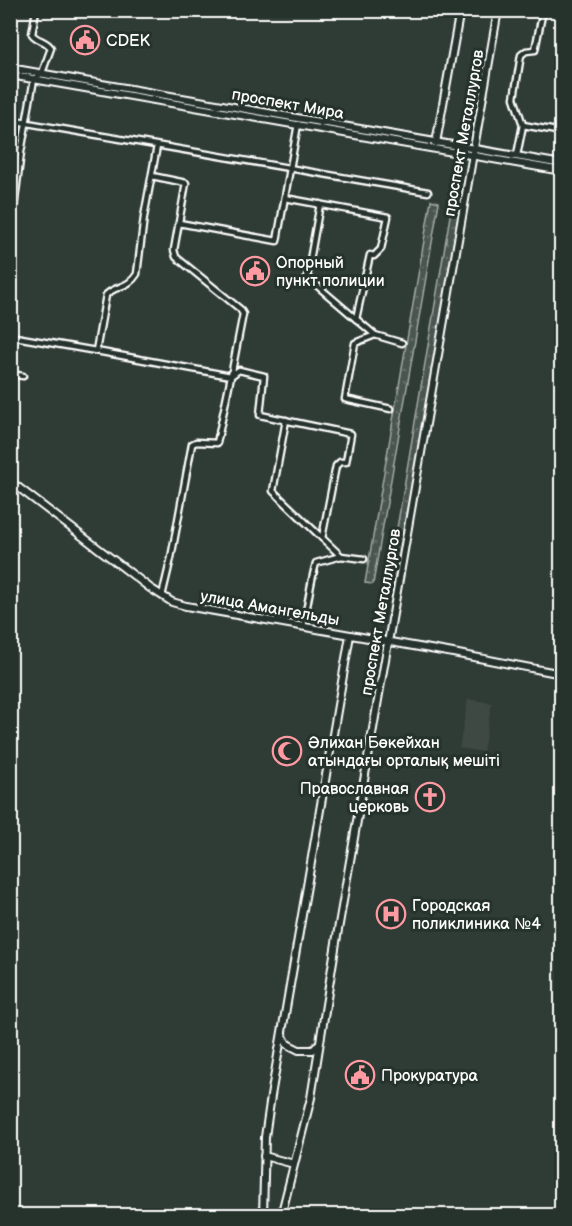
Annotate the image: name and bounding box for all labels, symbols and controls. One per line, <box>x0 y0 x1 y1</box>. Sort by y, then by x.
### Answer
public building icon: CDEK <box>69 24 101 56</box>
place label: CDEK <box>106 32 151 51</box>
street label: проспект Металлургов <box>440 48 489 218</box>
street label: проспект Мира <box>230 85 346 124</box>
place label: Опорный пункт полиции <box>276 254 385 291</box>
public building icon: Опорный пункт полиции <box>239 255 271 287</box>
street label: проспект Металлургов <box>357 527 406 697</box>
street label: улица Амангельды <box>199 587 341 630</box>
place label: Әлихан Бөкейхан атындағы орталық мешіті <box>308 734 500 771</box>
mosque icon: Әлихан Бөкейхан атындағы орталық мешіті <box>271 735 303 767</box>
place label: Православная церковь <box>300 780 409 817</box>
church icon: Православная церковь <box>414 781 446 813</box>
place label: Городская поликлиника №4 <box>412 897 541 934</box>
hospital icon: Городская поликлиника №4 <box>375 898 407 930</box>
public building icon: Прокуратура <box>344 1059 376 1091</box>
place label: Прокуратура <box>381 1067 479 1086</box>

